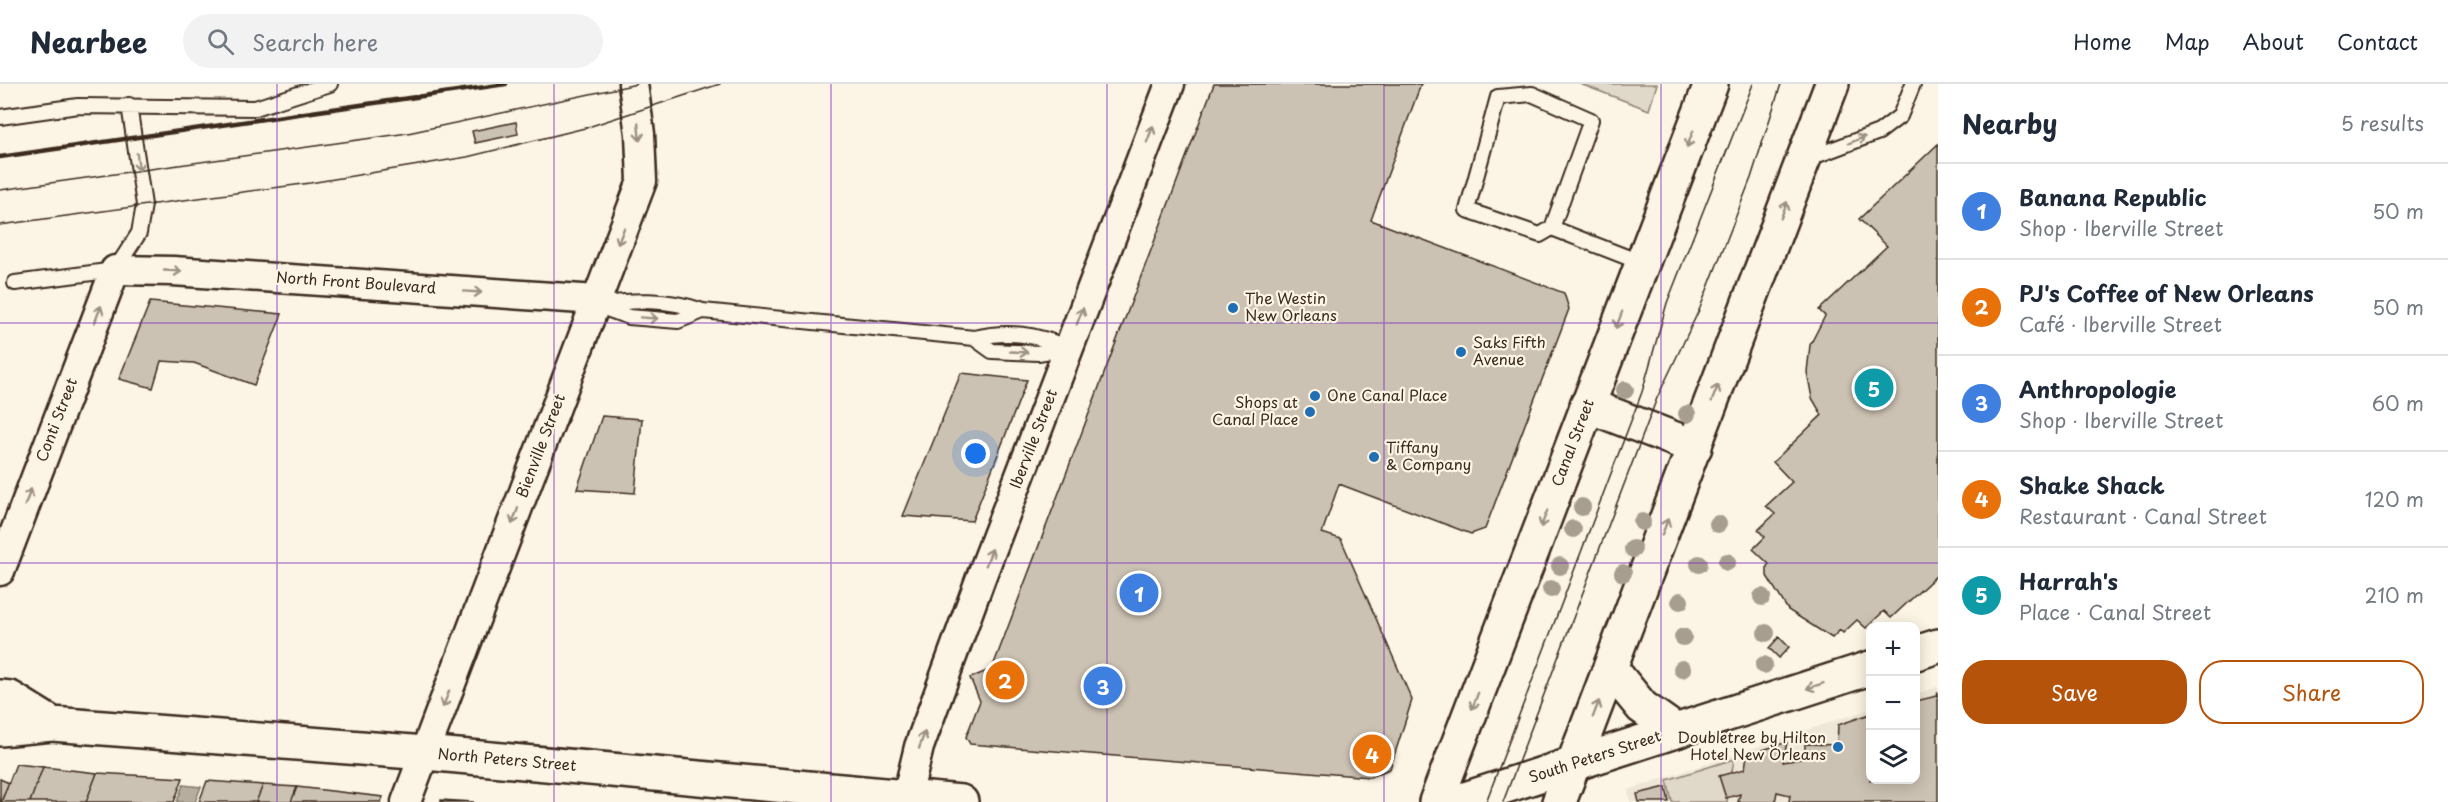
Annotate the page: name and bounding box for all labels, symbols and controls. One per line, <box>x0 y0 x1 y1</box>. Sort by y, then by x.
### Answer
search box <box>183 14 603 68</box>
text: Nearbee <box>30 20 147 63</box>
icon: search <box>204 25 237 58</box>
text: Search here <box>252 25 378 58</box>
text: Home <box>2073 25 2132 57</box>
text: Map <box>2165 25 2210 57</box>
text: About <box>2243 25 2304 57</box>
text: Contact <box>2337 25 2418 57</box>
text: Nearby <box>1962 104 2057 143</box>
text: 5 results <box>2341 108 2424 138</box>
one-way arrow <box>634 122 645 142</box>
one-way arrow <box>1145 125 1156 144</box>
one-way arrow <box>1683 129 1694 147</box>
one-way arrow <box>1848 134 1866 145</box>
one-way arrow <box>133 152 144 172</box>
text: Banana Republic <box>2019 180 2207 213</box>
text: 1 <box>1977 196 1986 226</box>
text: 50 m <box>2372 196 2424 226</box>
one-way arrow <box>1780 201 1791 220</box>
text: Shop · Iberville Street <box>2019 213 2223 243</box>
one-way arrow <box>615 226 626 245</box>
street label: North Front Boulevard <box>275 264 437 299</box>
one-way arrow <box>163 265 183 276</box>
text: PJ's Coffee of New Orleans <box>2019 276 2314 309</box>
one-way arrow <box>462 286 482 297</box>
place label: The Westin New Orleans <box>1245 286 1337 326</box>
text: 2 <box>1974 292 1989 322</box>
text: 50 m <box>2372 292 2424 322</box>
marker: The Westin New Orleans <box>1226 301 1240 315</box>
one-way arrow <box>93 306 104 324</box>
one-way arrow <box>1076 307 1087 326</box>
text: Café · Iberville Street <box>2019 309 2222 339</box>
one-way arrow <box>1613 311 1624 329</box>
one-way arrow <box>639 313 659 324</box>
place label: Saks Fifth Avenue <box>1473 330 1546 370</box>
marker: Saks Fifth Avenue <box>1454 345 1468 359</box>
one-way arrow <box>1009 347 1029 358</box>
pin: 5 <box>1854 366 1894 410</box>
text: Anthropologie <box>2019 372 2176 405</box>
street label: Conti Street <box>29 374 82 465</box>
place label: One Canal Place <box>1327 383 1447 406</box>
one-way arrow <box>1711 384 1722 402</box>
street label: Iberville Street <box>1003 385 1062 492</box>
text: 3 <box>1975 388 1988 418</box>
text: 60 m <box>2372 388 2424 418</box>
marker: One Canal Place <box>1308 389 1322 403</box>
street label: Bienville Street <box>509 390 570 501</box>
place label: Shops at Canal Place <box>1212 390 1298 430</box>
street label: Canal Street <box>1544 395 1599 490</box>
marker: Shops at Canal Place <box>1303 405 1317 419</box>
text: Shop · Iberville Street <box>2019 405 2223 435</box>
place label: Tiffany & Company <box>1386 435 1471 475</box>
your location <box>961 439 990 468</box>
marker: Tiffany & Company <box>1367 450 1381 464</box>
text: Shake Shack <box>2019 468 2165 501</box>
text: 4 <box>1975 484 1988 514</box>
text: 120 m <box>2365 484 2424 514</box>
one-way arrow <box>24 488 35 506</box>
text: Restaurant · Canal Street <box>2019 501 2267 531</box>
one-way arrow <box>508 506 519 525</box>
one-way arrow <box>1538 509 1549 527</box>
one-way arrow <box>1660 518 1671 536</box>
one-way arrow <box>984 548 995 567</box>
text: Harrah's <box>2019 564 2118 597</box>
pin: 1 <box>1120 570 1158 616</box>
text: 5 <box>1975 580 1988 610</box>
text: 210 m <box>2365 580 2424 610</box>
text: Place · Canal Street <box>2019 597 2211 627</box>
map controls <box>1866 622 1920 784</box>
button: + <box>1866 622 1920 676</box>
pin: 2 <box>986 658 1024 702</box>
button: Save <box>1962 660 2187 724</box>
button: Share <box>2199 660 2424 724</box>
pin: 3 <box>1084 664 1122 708</box>
button: − <box>1866 676 1920 730</box>
one-way arrow <box>1806 681 1825 692</box>
one-way arrow <box>440 689 451 708</box>
one-way arrow <box>1468 691 1479 710</box>
one-way arrow <box>1591 700 1602 719</box>
street label: South Peters Street <box>1525 723 1664 788</box>
place label: Doubletree by Hilton Hotel New Orleans <box>1677 725 1826 765</box>
button: layers <box>1866 730 1920 784</box>
one-way arrow <box>917 731 928 750</box>
pin: 4 <box>1352 732 1392 776</box>
marker: Doubletree by Hilton Hotel New Orleans <box>1831 740 1845 754</box>
street label: North Peters Street <box>437 741 577 776</box>

